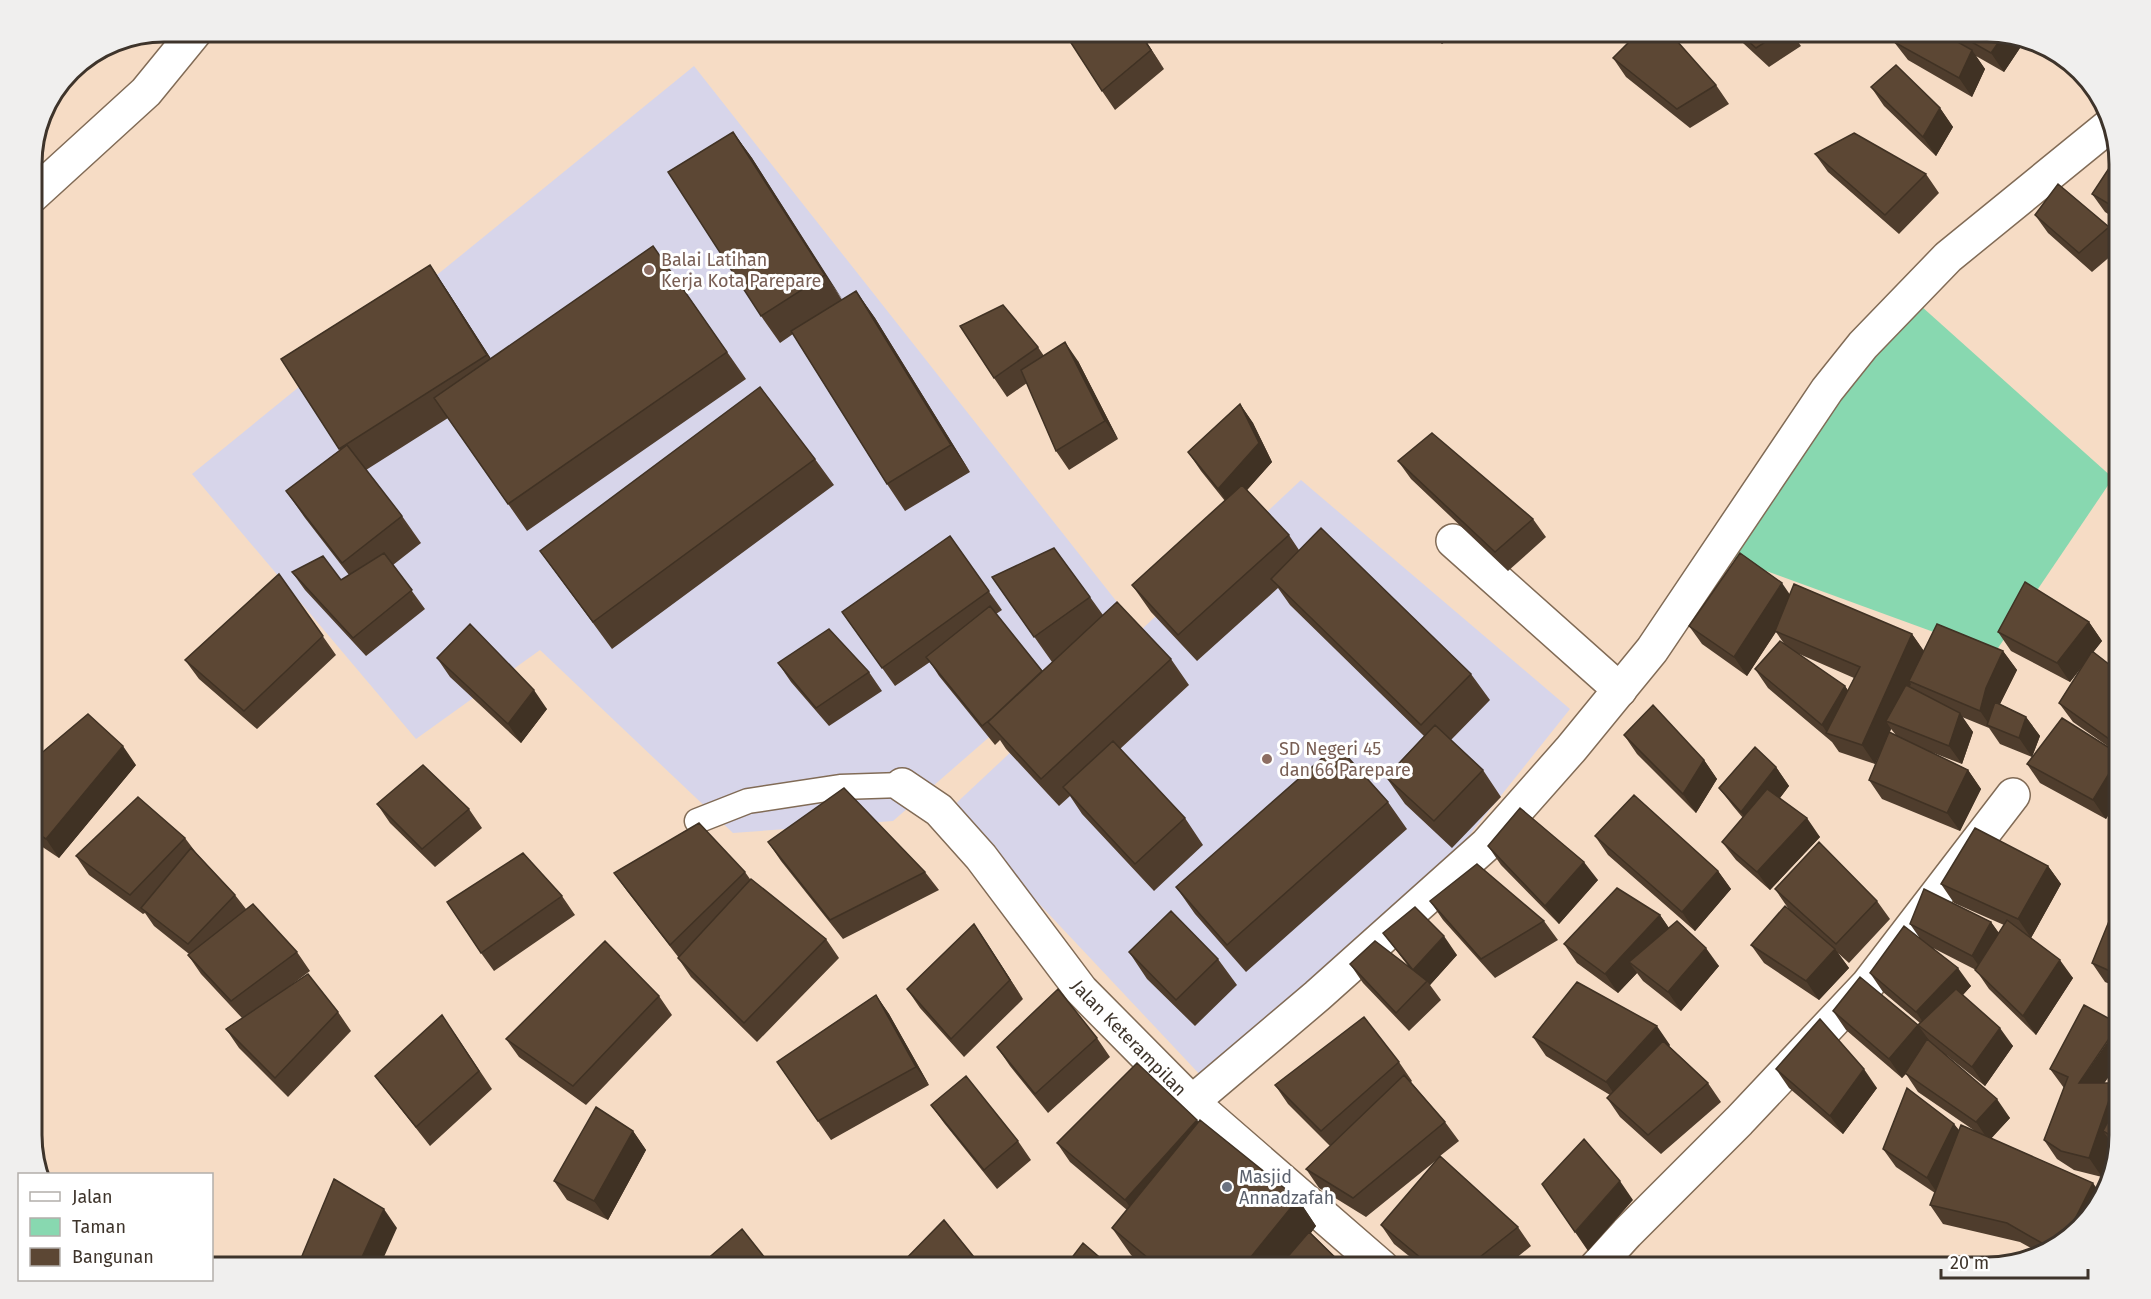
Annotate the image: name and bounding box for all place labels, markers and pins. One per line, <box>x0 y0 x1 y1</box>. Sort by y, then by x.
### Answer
place label: Balai Latihan Kerja Kota Parepare <box>661 249 821 292</box>
marker: Balai Latihan Kerja Kota Parepare <box>642 263 656 277</box>
place label: SD Negeri 45 dan 66 Parepare <box>1279 738 1411 781</box>
marker: SD Negeri 45 dan 66 Parepare <box>1260 752 1274 766</box>
place label: Masjid Annadzafah <box>1239 1166 1334 1209</box>
marker: Masjid Annadzafah <box>1220 1180 1234 1194</box>

